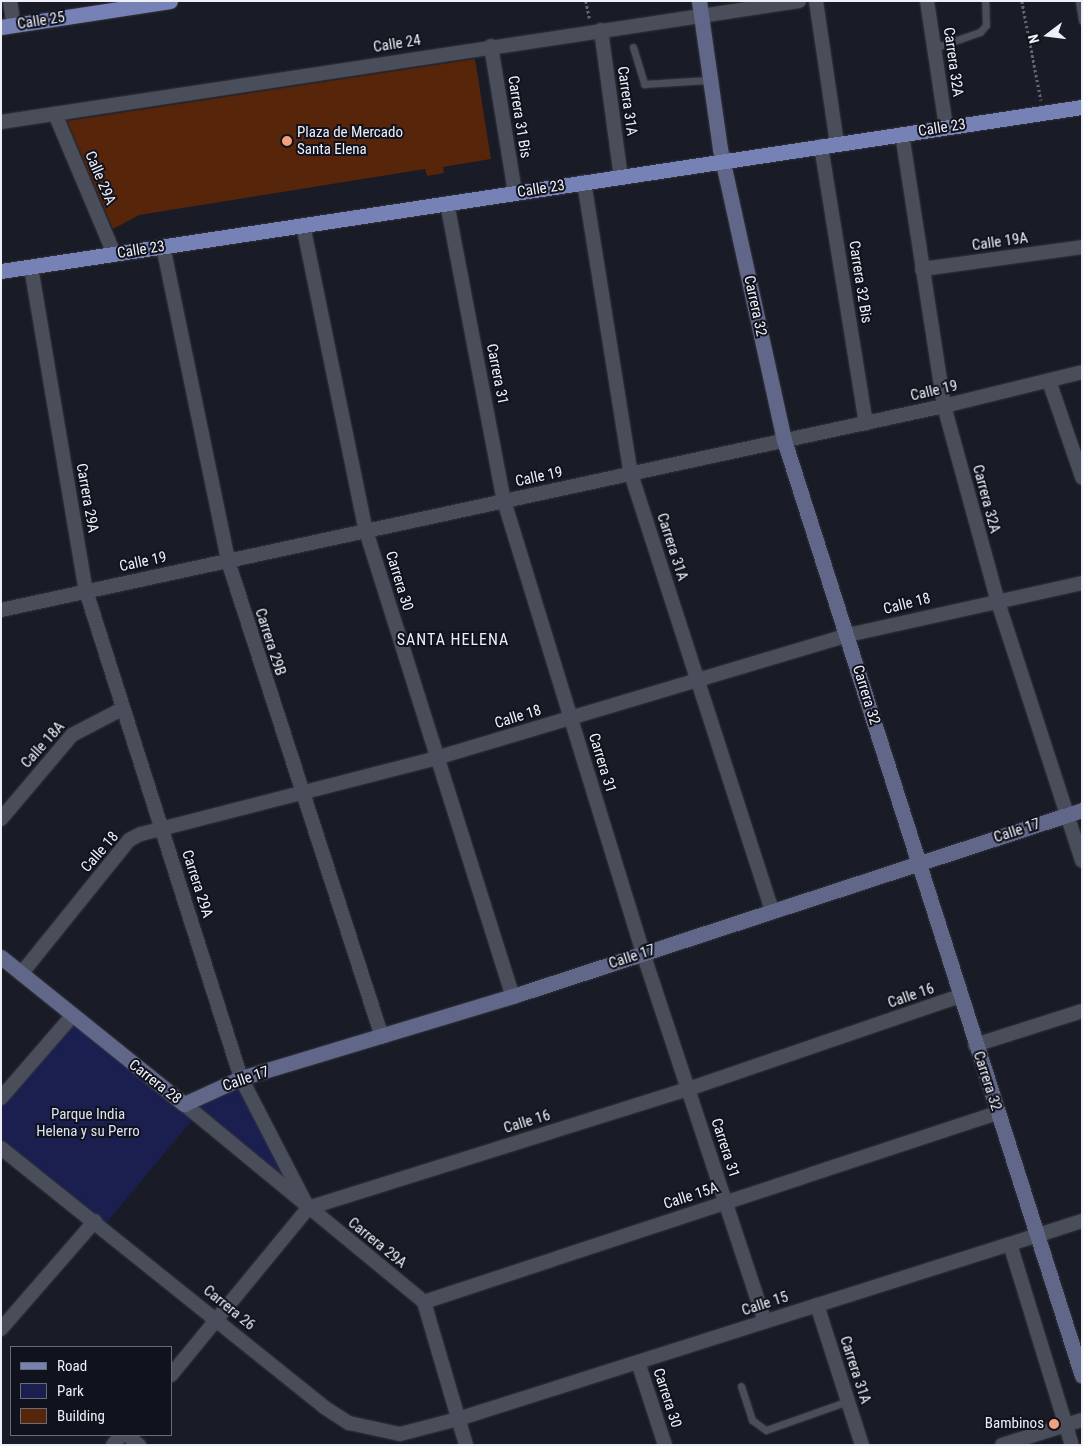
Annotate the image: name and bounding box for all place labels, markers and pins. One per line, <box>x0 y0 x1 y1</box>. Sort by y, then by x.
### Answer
place label: Plaza de Mercado Santa Elena <box>297 123 403 158</box>
marker: Plaza de Mercado Santa Elena <box>281 135 293 147</box>
place label: Bambinos <box>985 1415 1044 1433</box>
marker: Bambinos <box>1048 1418 1060 1430</box>

